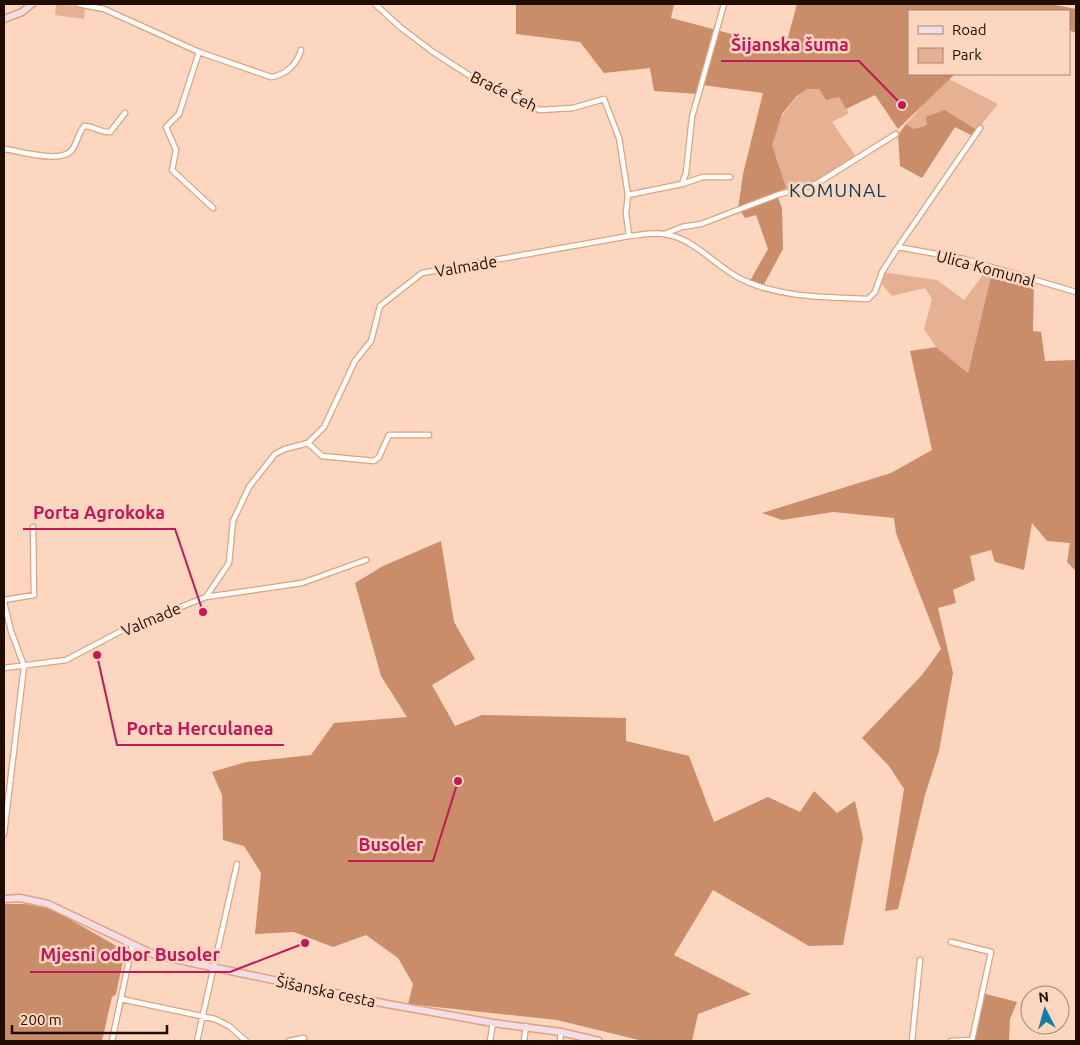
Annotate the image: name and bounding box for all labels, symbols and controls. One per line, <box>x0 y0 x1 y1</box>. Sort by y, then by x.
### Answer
legend <box>908 10 1070 75</box>
text: Road <box>952 21 987 38</box>
callout: Šijanska šuma <box>721 28 859 61</box>
text: Šijanska šuma <box>731 33 849 54</box>
text: Park <box>952 46 982 63</box>
street label: Braće Čeh <box>468 66 541 115</box>
district label: KOMUNAL <box>789 179 887 201</box>
street label: Ulica Komunal <box>935 246 1037 290</box>
street label: Valmade <box>434 252 498 280</box>
callout: Porta Agrokoka <box>23 496 175 529</box>
text: Porta Agrokoka <box>33 502 165 522</box>
street label: Valmade <box>119 598 183 640</box>
callout: Porta Herculanea <box>117 712 284 745</box>
text: Porta Herculanea <box>126 718 274 738</box>
callout: Busoler <box>348 828 433 861</box>
text: Busoler <box>358 834 424 854</box>
callout: Mjesni odbor Busoler <box>30 939 230 972</box>
text: Mjesni odbor Busoler <box>40 944 220 964</box>
street label: Šišanska cesta <box>275 971 378 1010</box>
north arrow <box>1020 985 1070 1035</box>
text: N <box>1038 989 1050 1006</box>
scale bar <box>12 1002 168 1034</box>
text: 200 m <box>20 1011 62 1028</box>

